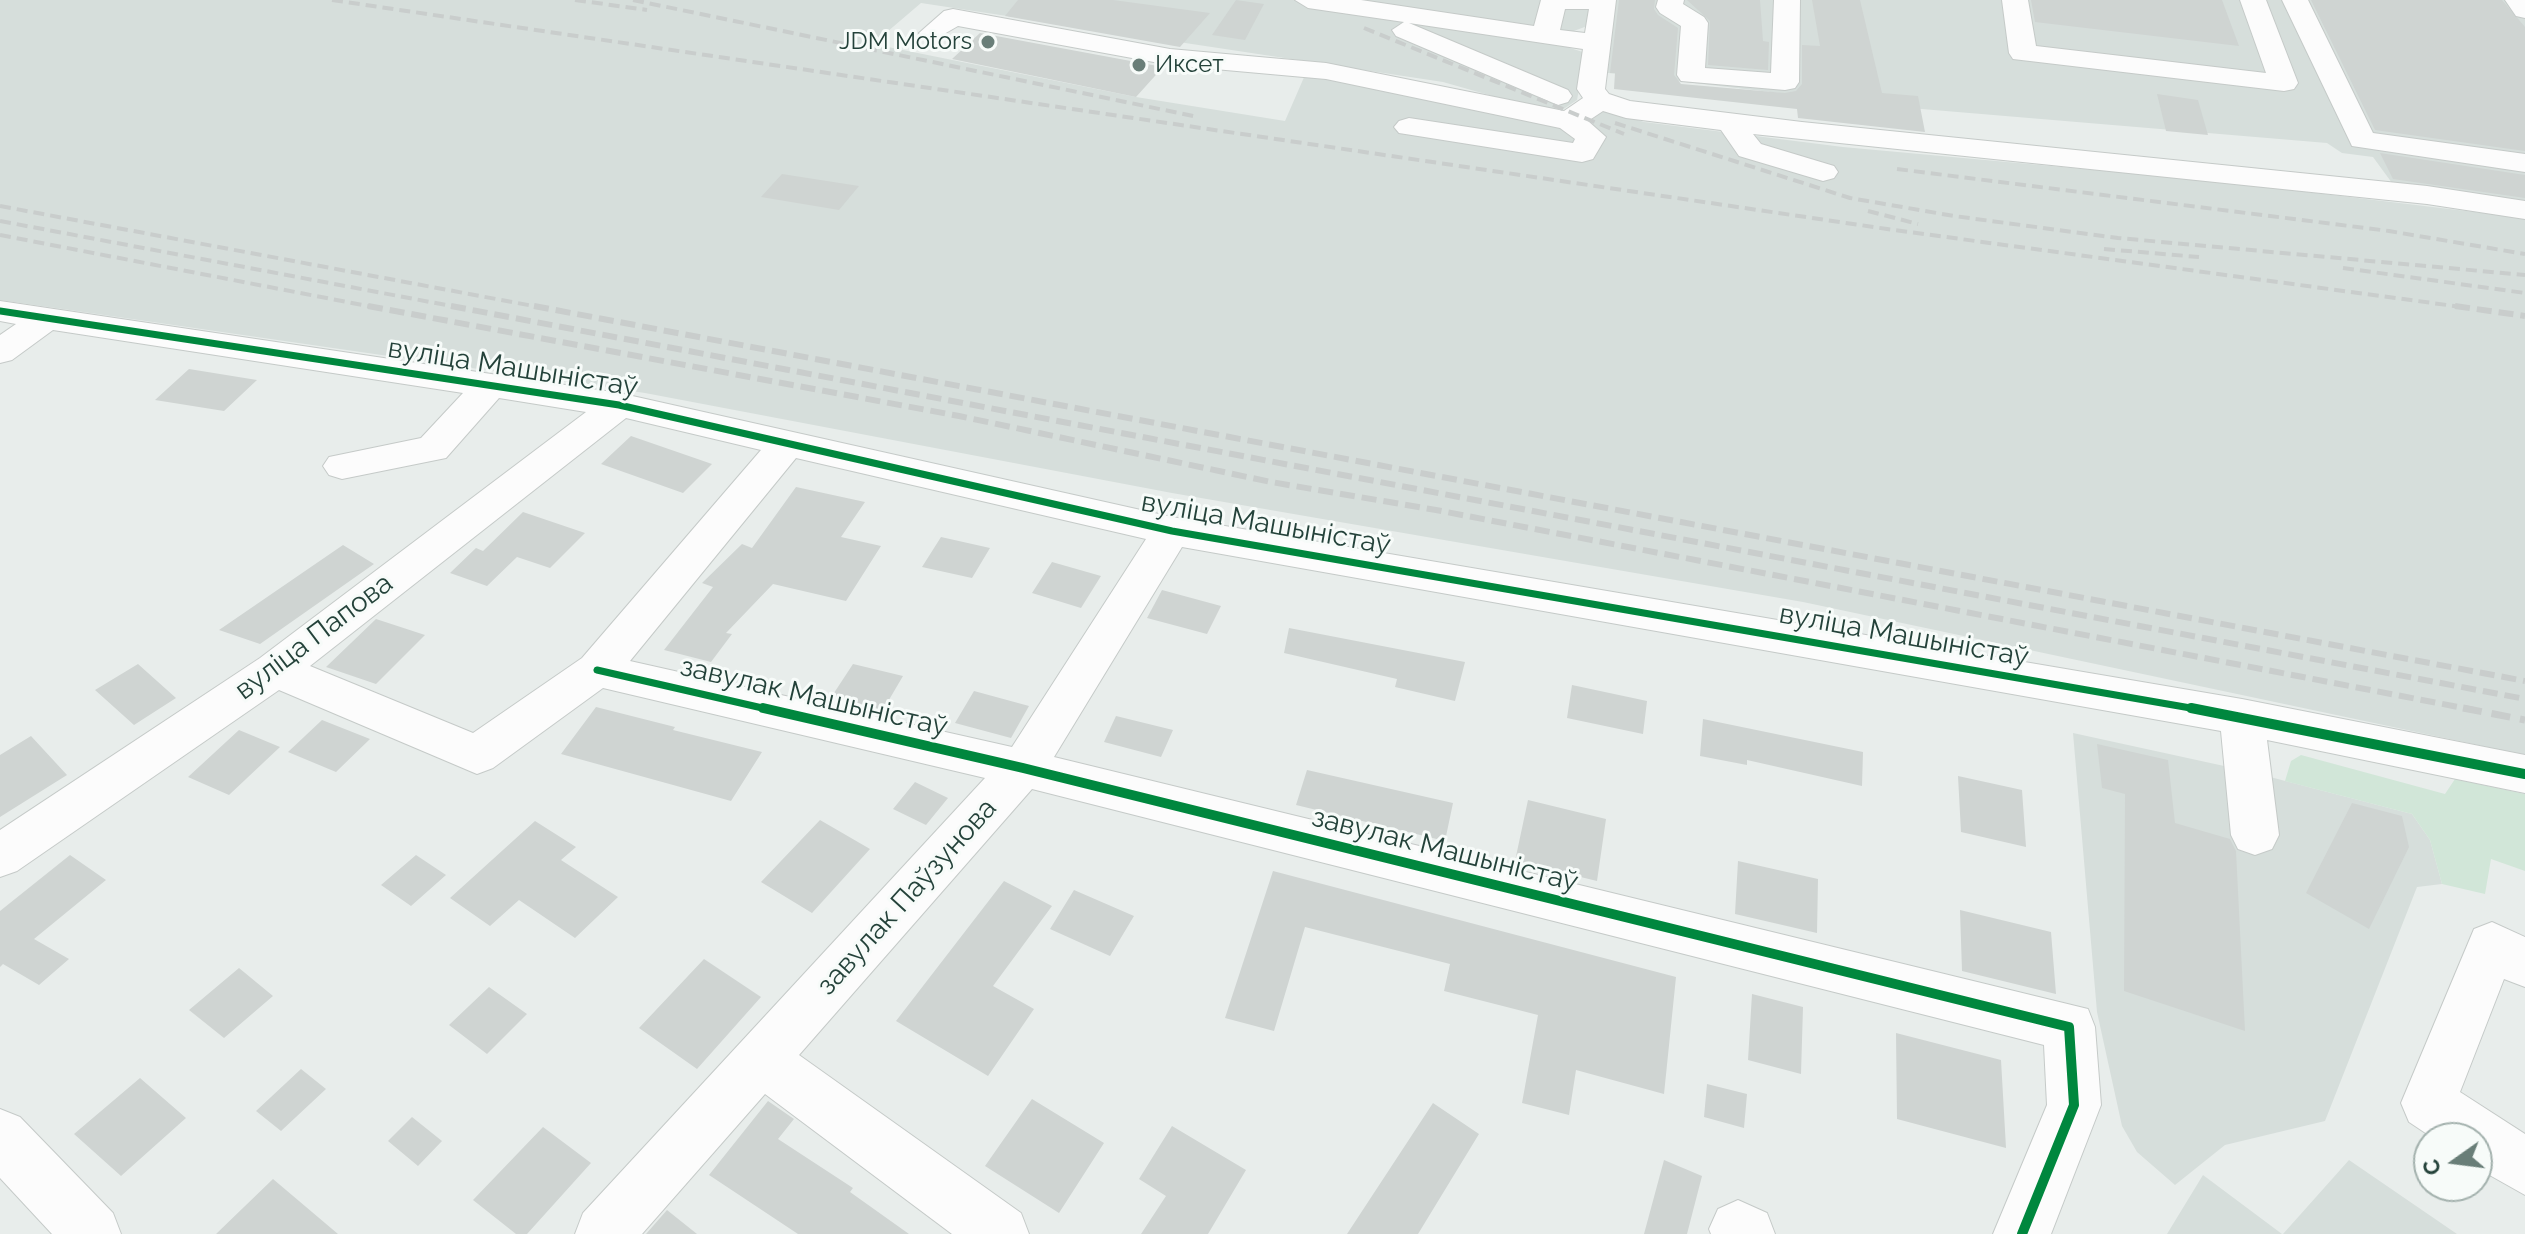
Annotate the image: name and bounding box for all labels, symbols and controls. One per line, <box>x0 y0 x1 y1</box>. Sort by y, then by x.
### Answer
place label: JDM Motors <box>839 28 972 56</box>
marker: JDM Motors <box>979 33 997 51</box>
place label: Иксет <box>1155 51 1224 79</box>
marker: Иксет <box>1130 56 1148 74</box>
street label: вуліца Машыністаў <box>385 332 641 404</box>
street label: вуліца Машыністаў <box>1139 485 1393 563</box>
street label: вуліца Папова <box>228 567 400 707</box>
street label: вуліца Машыністаў <box>1777 597 2031 675</box>
street label: завулак Машыністаў <box>677 650 951 744</box>
street label: завулак Паўзунова <box>810 792 1004 1002</box>
street label: завулак Машыністаў <box>1308 801 1582 899</box>
north arrow <box>2413 1122 2493 1202</box>
text: С <box>2417 1157 2446 1178</box>

